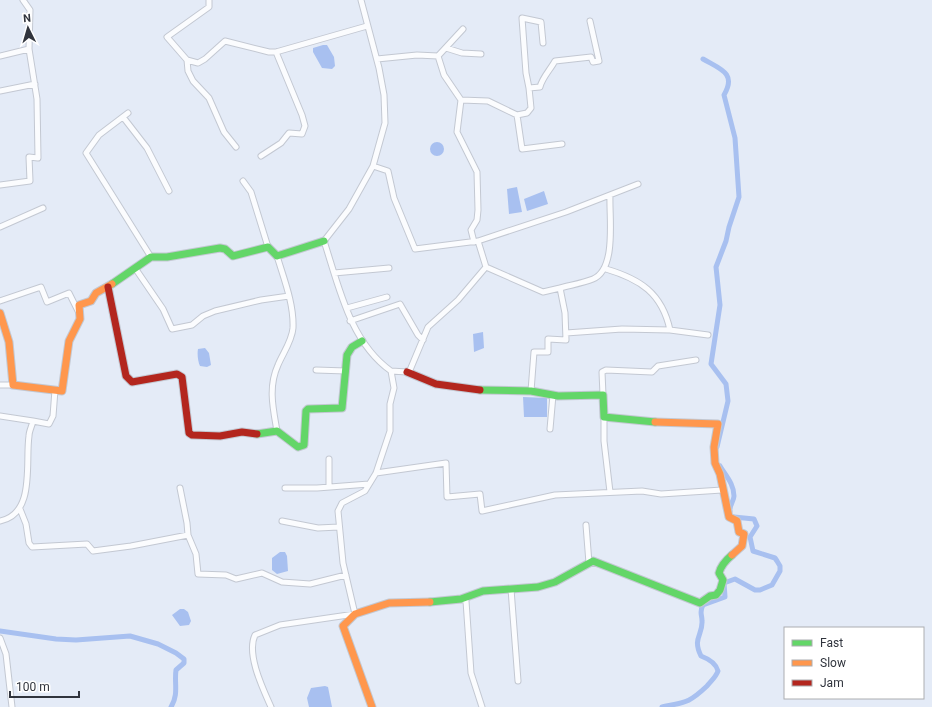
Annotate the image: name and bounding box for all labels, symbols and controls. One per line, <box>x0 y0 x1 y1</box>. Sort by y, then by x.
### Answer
north arrow <box>8 8 48 48</box>
text: N <box>23 12 32 25</box>
legend <box>784 627 924 699</box>
text: Fast <box>820 636 843 650</box>
text: Slow <box>820 656 846 670</box>
scale bar <box>10 673 79 699</box>
text: Jam <box>820 676 844 690</box>
text: 100 m <box>16 680 50 694</box>

